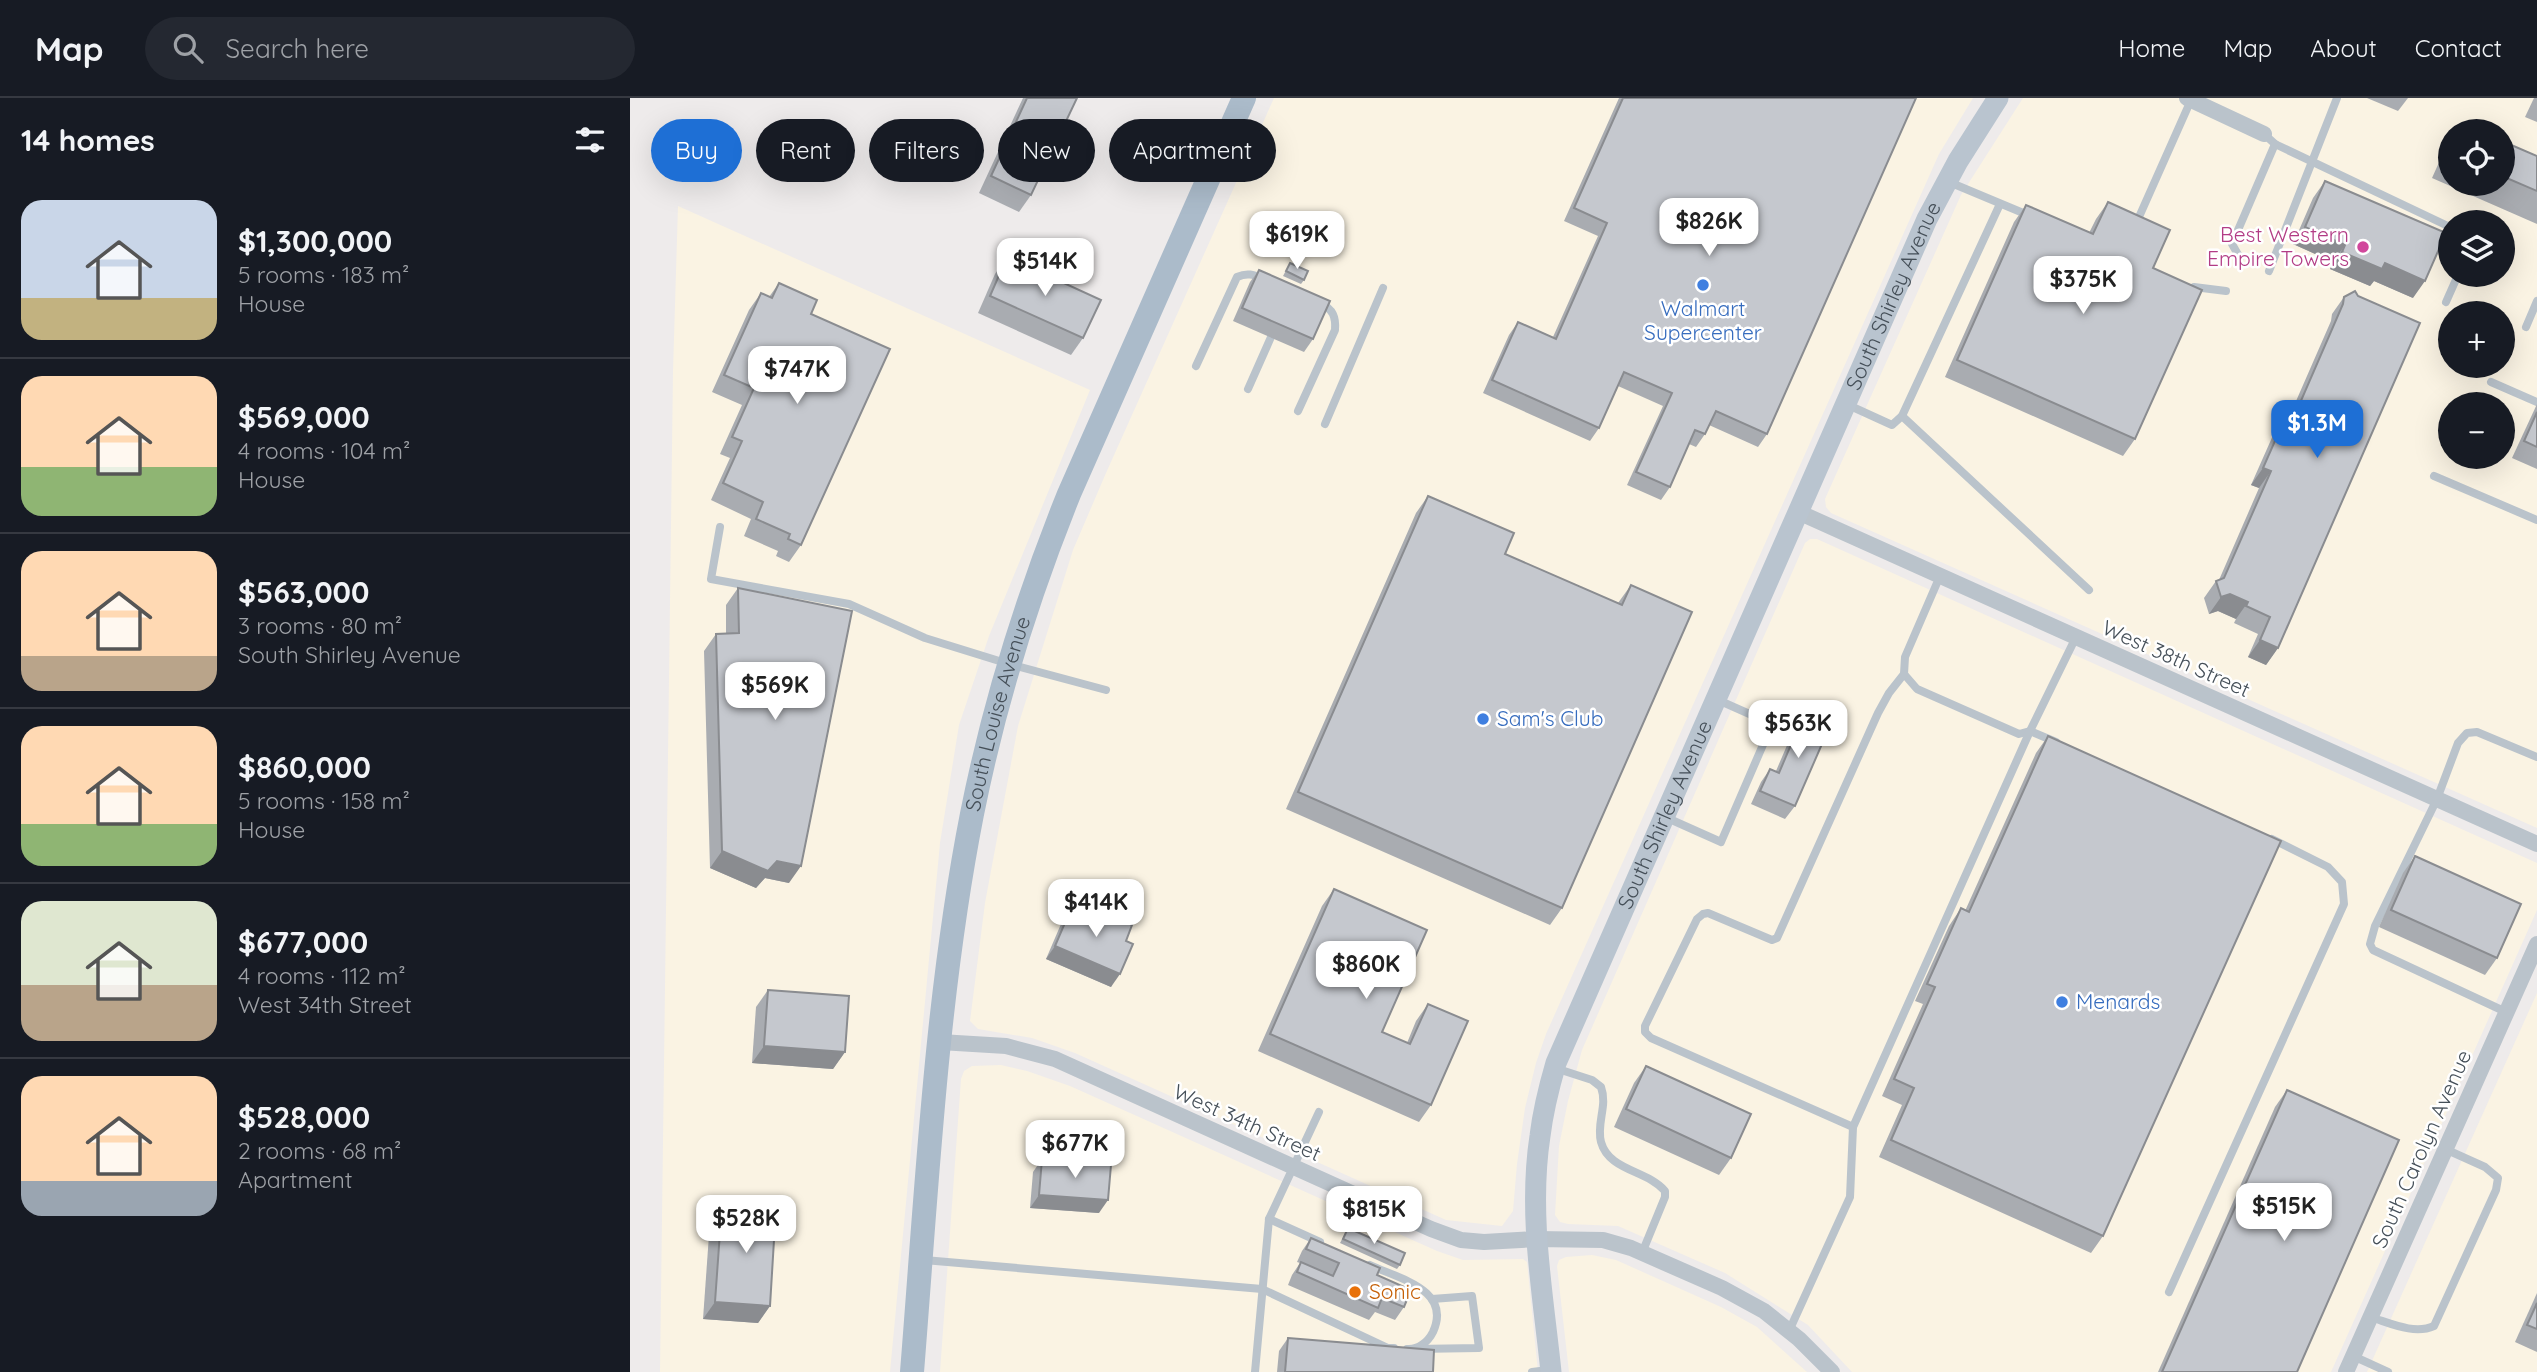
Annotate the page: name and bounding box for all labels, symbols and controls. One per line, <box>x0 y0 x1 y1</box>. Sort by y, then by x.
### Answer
search box <box>145 17 635 80</box>
text: Map <box>35 28 103 69</box>
icon: search <box>169 29 207 67</box>
text: Search here <box>225 32 369 65</box>
text: Home <box>2118 33 2185 63</box>
text: Map <box>2223 33 2272 63</box>
text: About <box>2310 33 2377 63</box>
text: Contact <box>2415 33 2502 63</box>
chip: Buy <box>651 119 742 182</box>
chip: Rent <box>756 119 855 182</box>
chip: Filters <box>869 119 984 182</box>
chip: New <box>998 119 1095 182</box>
chip: Apartment <box>1109 119 1276 182</box>
map controls <box>2438 119 2515 469</box>
button: locate <box>2438 119 2515 196</box>
text: 14 homes <box>21 121 155 159</box>
icon: filters <box>571 121 609 159</box>
street label: South Shirley Avenue <box>1840 197 1946 394</box>
pin: $826K <box>1660 198 1758 258</box>
text: $826K <box>1675 206 1743 235</box>
button: layers <box>2438 210 2515 287</box>
pin: $619K <box>1248 212 1346 271</box>
text: $619K <box>1265 219 1329 248</box>
place label: Best Western Empire Towers <box>2207 221 2349 271</box>
text: $1,300,000 <box>238 222 392 260</box>
icon: home <box>77 228 161 312</box>
pin: $514K <box>996 238 1094 298</box>
marker: Best Western Empire Towers <box>2355 239 2371 255</box>
text: $514K <box>1013 246 1077 275</box>
pin: $375K <box>2034 256 2132 316</box>
text: 5 rooms · 183 m² <box>238 260 409 289</box>
text: $375K <box>2049 264 2117 293</box>
marker: Walmart Supercenter <box>1695 277 1711 293</box>
text: House <box>238 289 305 318</box>
place label: Walmart Supercenter <box>1644 295 1762 345</box>
button: + <box>2438 301 2515 378</box>
pin: $747K <box>748 346 846 406</box>
text: $747K <box>764 354 830 383</box>
button: − <box>2438 392 2515 469</box>
text: $569,000 <box>238 398 370 436</box>
pin: $1.3M <box>2268 400 2366 460</box>
icon: home <box>77 404 161 488</box>
text: $1.3M <box>2287 408 2347 437</box>
text: 4 rooms · 104 m² <box>238 436 410 465</box>
text: House <box>238 465 305 494</box>
text: $563,000 <box>238 573 369 611</box>
icon: home <box>77 579 161 663</box>
text: 3 rooms · 80 m² <box>238 611 402 640</box>
street label: South Louise Avenue <box>959 613 1035 813</box>
street label: West 38th Street <box>2098 614 2254 702</box>
text: South Shirley Avenue <box>238 640 461 669</box>
pin: $569K <box>726 662 824 722</box>
text: $569K <box>741 670 809 699</box>
pin: $563K <box>1749 700 1847 760</box>
place label: Sam's Club <box>1497 705 1603 731</box>
text: $563K <box>1764 708 1832 737</box>
marker: Sam's Club <box>1475 711 1491 727</box>
street label: South Shirley Avenue <box>1611 716 1717 913</box>
text: $860,000 <box>238 748 371 786</box>
icon: home <box>77 754 161 838</box>
text: 5 rooms · 158 m² <box>238 786 410 815</box>
text: House <box>238 815 305 844</box>
pin: $414K <box>1047 880 1145 939</box>
text: $414K <box>1064 887 1128 916</box>
text: $677,000 <box>238 923 368 961</box>
icon: home <box>77 929 161 1013</box>
pin: $860K <box>1317 942 1415 1001</box>
text: $860K <box>1332 949 1400 978</box>
text: 4 rooms · 112 m² <box>238 961 406 990</box>
place label: Menards <box>2076 988 2160 1014</box>
text: West 34th Street <box>238 990 412 1019</box>
marker: Menards <box>2054 994 2070 1010</box>
street label: South Carolyn Avenue <box>2366 1046 2477 1252</box>
street label: West 34th Street <box>1170 1078 1325 1166</box>
text: $528,000 <box>238 1098 370 1136</box>
icon: home <box>77 1104 161 1188</box>
pin: $677K <box>1026 1121 1124 1180</box>
text: $677K <box>1042 1128 1108 1157</box>
text: 2 rooms · 68 m² <box>238 1136 401 1165</box>
text: Apartment <box>238 1165 352 1194</box>
pin: $515K <box>2235 1184 2333 1243</box>
pin: $815K <box>1325 1186 1423 1246</box>
text: $515K <box>2252 1191 2316 1220</box>
text: $815K <box>1342 1194 1406 1223</box>
pin: $528K <box>697 1196 795 1255</box>
text: $528K <box>712 1203 780 1232</box>
place label: Sonic <box>1369 1278 1421 1304</box>
marker: Sonic <box>1347 1284 1363 1300</box>

